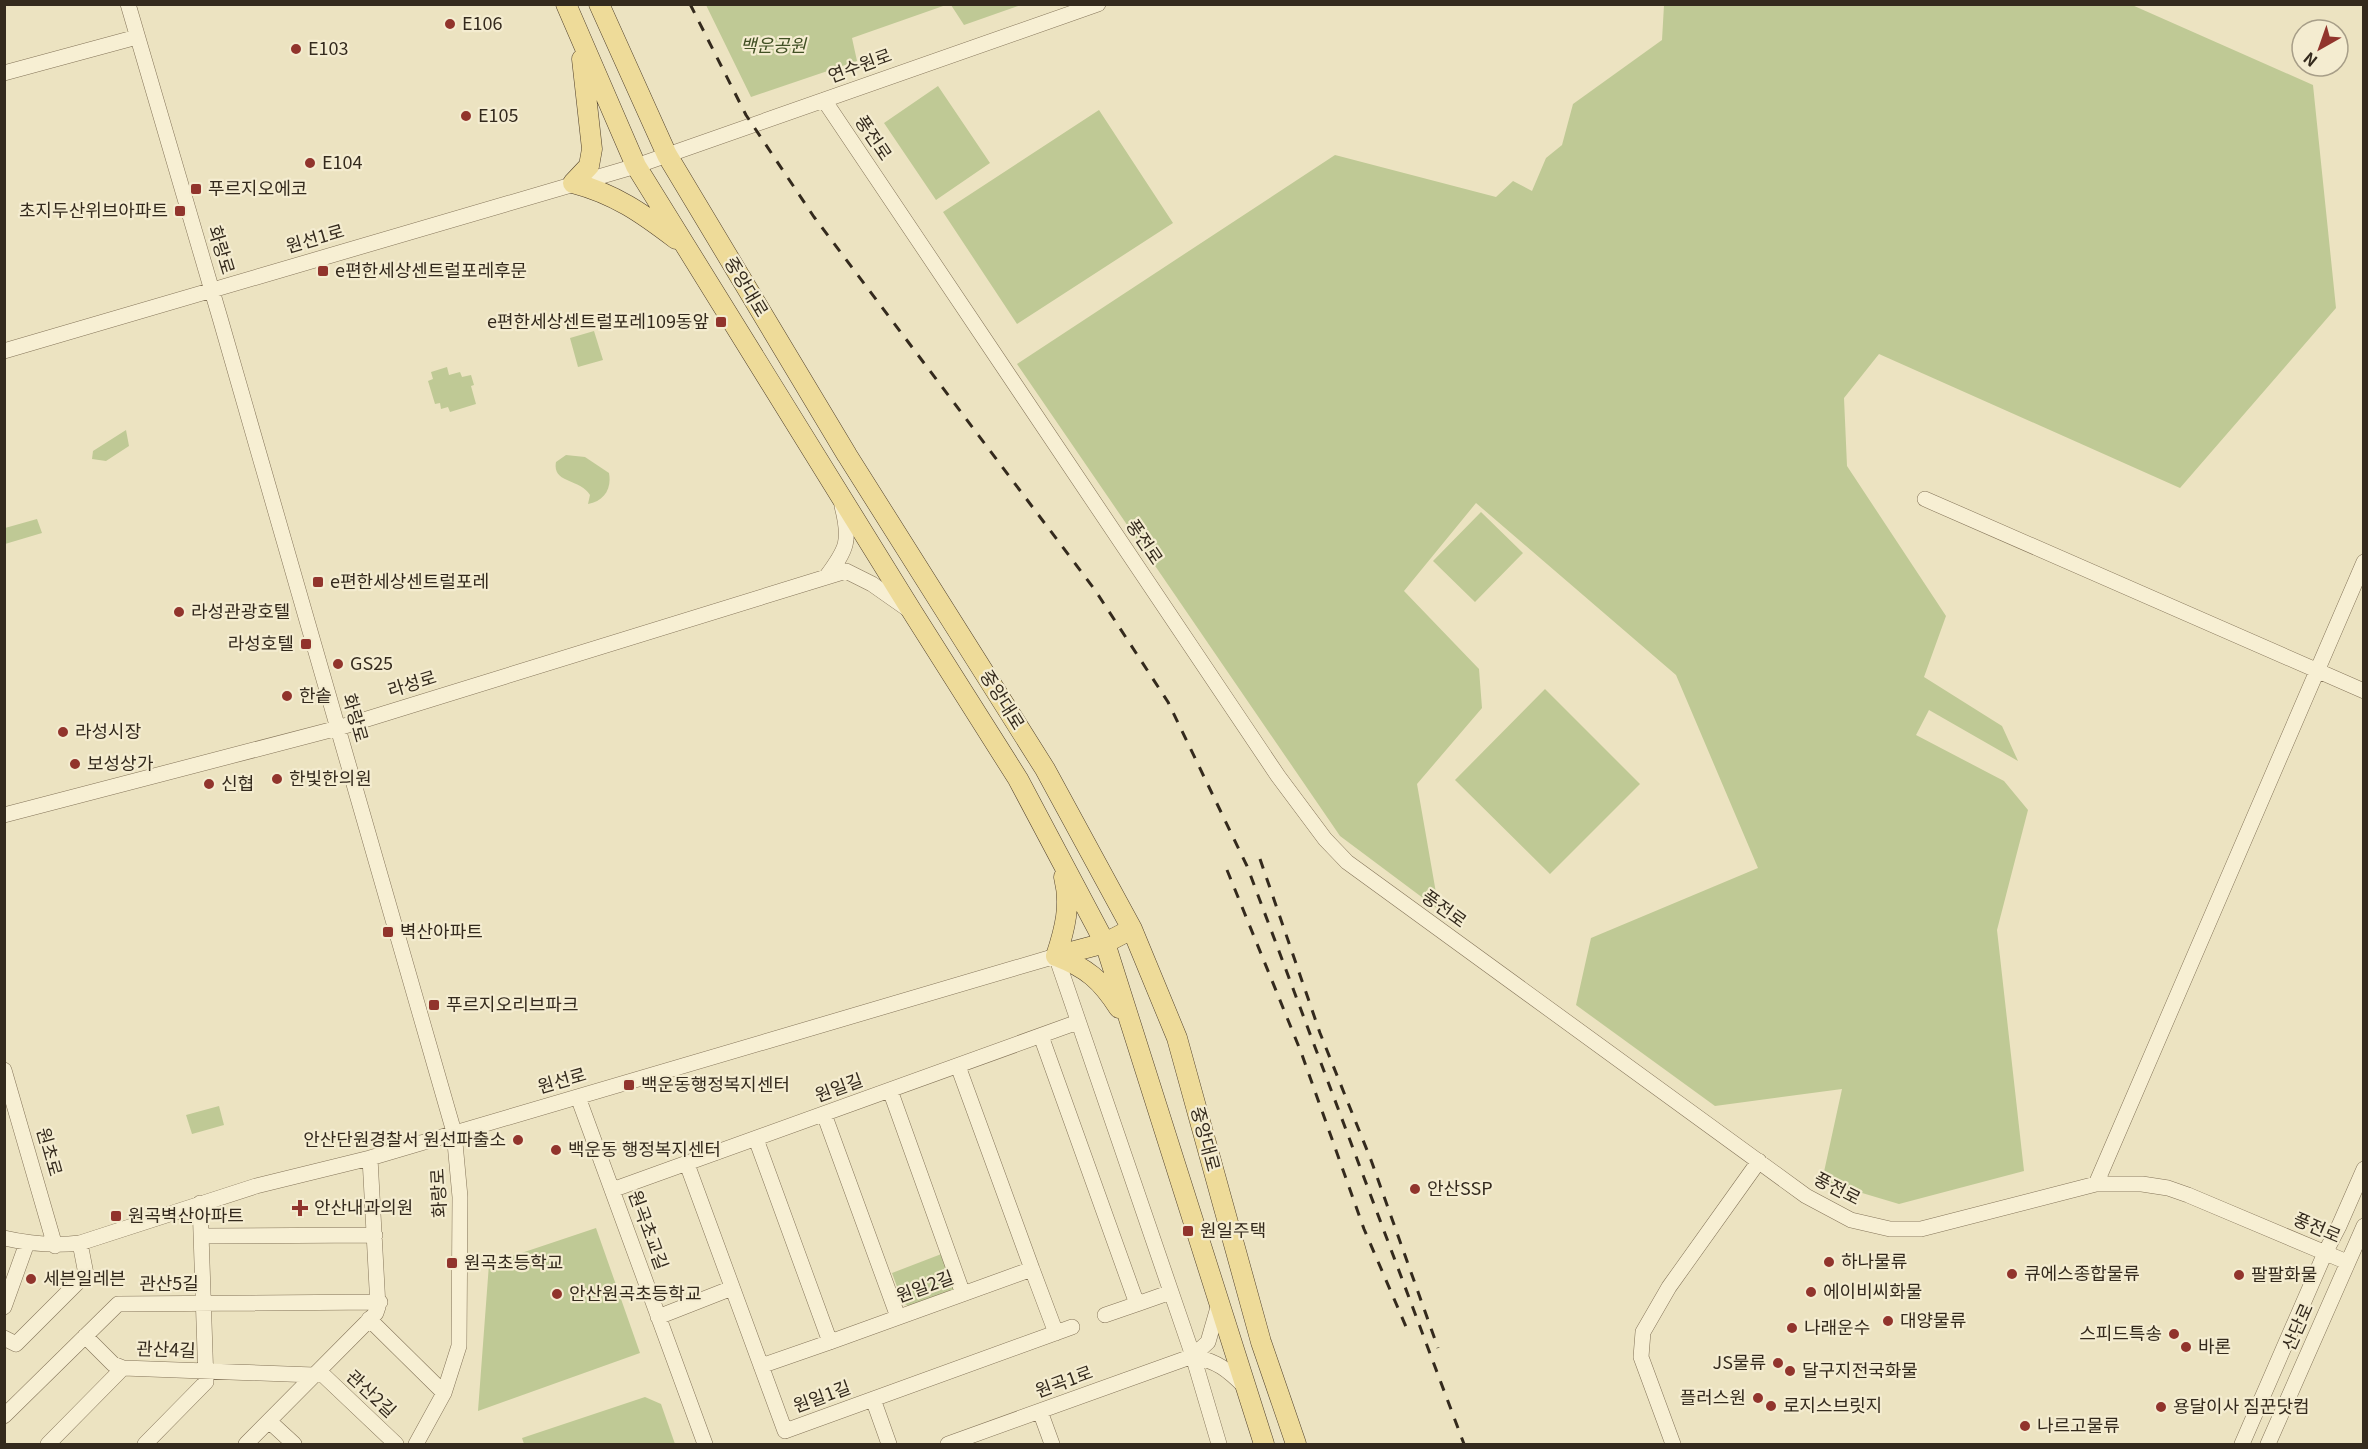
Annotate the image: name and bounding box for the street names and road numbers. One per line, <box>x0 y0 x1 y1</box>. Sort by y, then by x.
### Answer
street label: 연수원로 <box>824 41 895 88</box>
street label: 풍전로 <box>850 109 899 165</box>
street label: 원선1로 <box>282 216 347 258</box>
street label: 화랑로 <box>203 222 243 277</box>
street label: 중앙대로 <box>720 251 776 321</box>
street label: 풍전로 <box>1121 513 1170 569</box>
street label: 라성로 <box>384 662 439 702</box>
street label: 중앙대로 <box>975 664 1032 734</box>
street label: 화랑로 <box>338 690 376 745</box>
street label: 풍전로 <box>1417 882 1473 933</box>
street label: 원선로 <box>534 1060 589 1098</box>
street label: 원일길 <box>811 1065 866 1107</box>
street label: 중앙대로 <box>1186 1103 1228 1174</box>
street label: 원초로 <box>32 1124 70 1179</box>
street label: 풍전로 <box>1810 1164 1866 1210</box>
street label: 화랑로 <box>423 1168 451 1219</box>
street label: 원곡초교길 <box>624 1186 676 1273</box>
street label: 풍전로 <box>2290 1204 2346 1248</box>
street label: 원일2길 <box>892 1263 957 1308</box>
street label: 관산5길 <box>139 1269 199 1295</box>
street label: 산단로 <box>2274 1298 2318 1354</box>
street label: 관산4길 <box>136 1334 196 1362</box>
street label: 원곡1로 <box>1031 1358 1096 1403</box>
street label: 관산2길 <box>342 1363 403 1422</box>
street label: 원일1길 <box>789 1373 854 1418</box>

